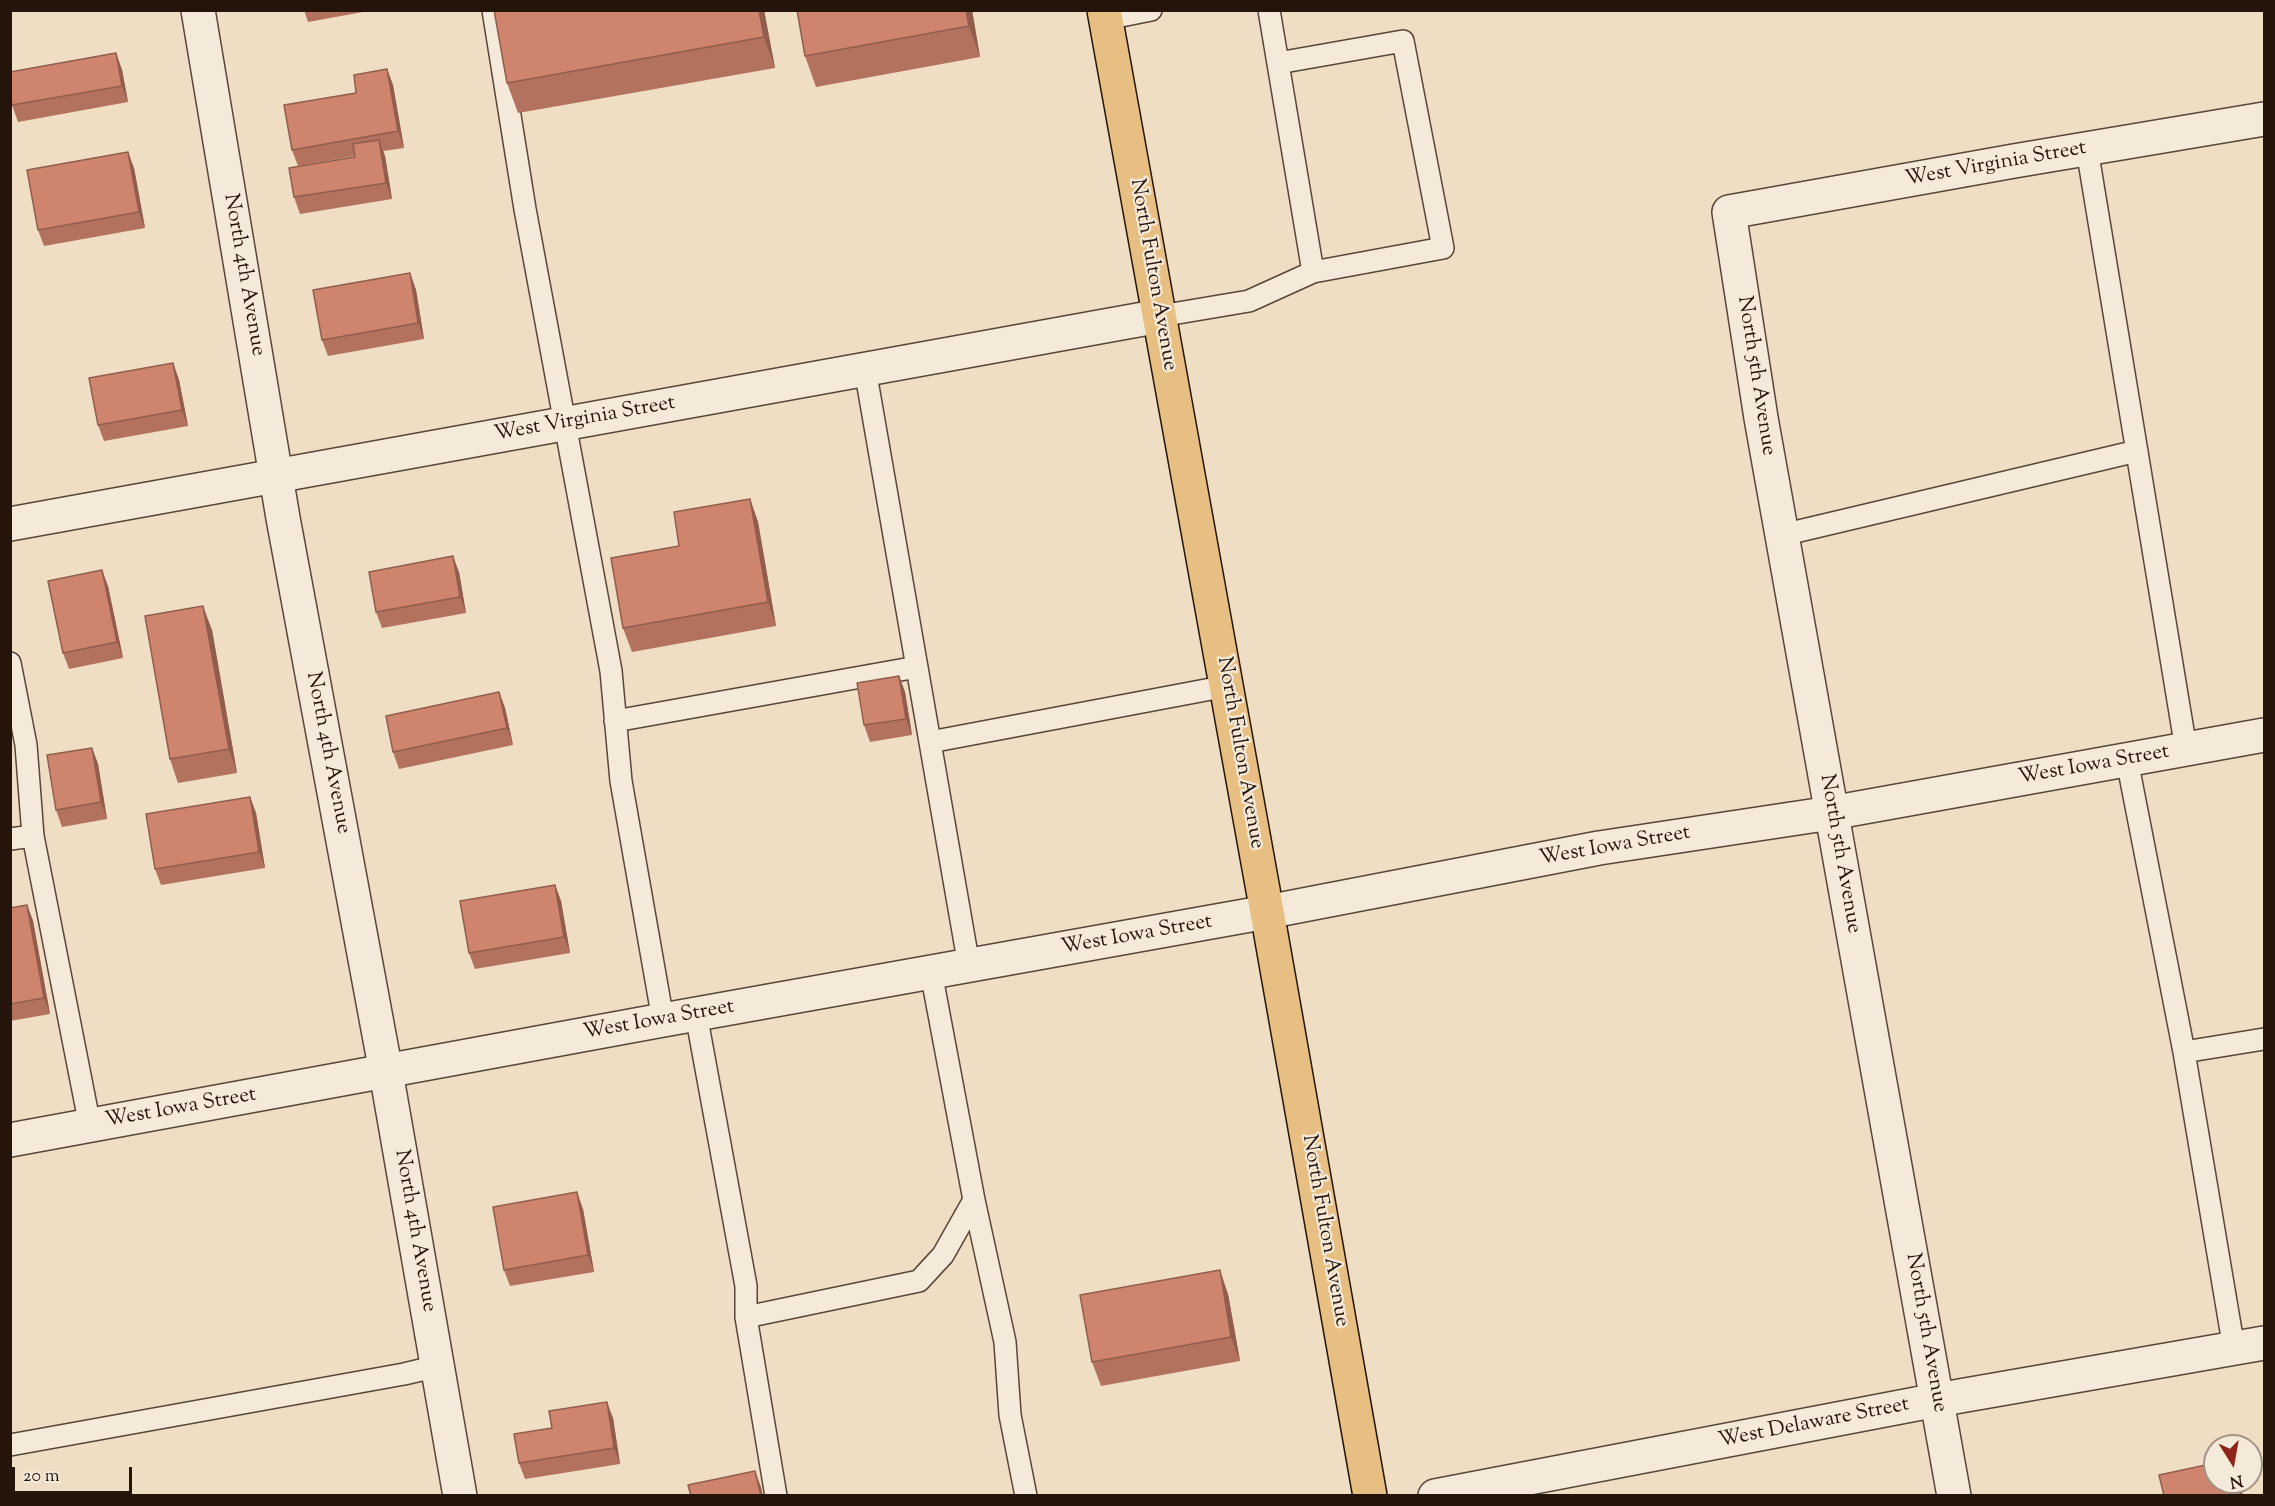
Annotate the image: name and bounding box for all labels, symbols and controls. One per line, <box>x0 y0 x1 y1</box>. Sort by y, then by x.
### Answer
street label: West Virginia Street <box>1904 137 2088 193</box>
street label: North Fulton Avenue <box>1123 177 1181 373</box>
street label: North 4th Avenue <box>216 192 270 358</box>
street label: North 5th Avenue <box>1730 294 1780 458</box>
street label: West Virginia Street <box>493 392 677 448</box>
street label: North Fulton Avenue <box>1210 655 1268 851</box>
street label: North 4th Avenue <box>299 670 355 836</box>
street label: West Iowa Street <box>2017 740 2171 792</box>
street label: North 5th Avenue <box>1813 772 1865 936</box>
street label: West Iowa Street <box>1538 821 1692 873</box>
street label: West Iowa Street <box>1060 910 1214 962</box>
street label: West Iowa Street <box>582 995 736 1047</box>
street label: West Iowa Street <box>104 1083 258 1135</box>
street label: North Fulton Avenue <box>1295 1133 1353 1329</box>
street label: North 4th Avenue <box>387 1148 441 1314</box>
street label: North 5th Avenue <box>1899 1251 1951 1415</box>
street label: West Delaware Street <box>1716 1393 1912 1455</box>
north arrow <box>2203 1434 2263 1494</box>
scale bar <box>15 1455 135 1493</box>
text: 20 m <box>23 1464 60 1490</box>
text: N <box>2228 1468 2245 1493</box>

